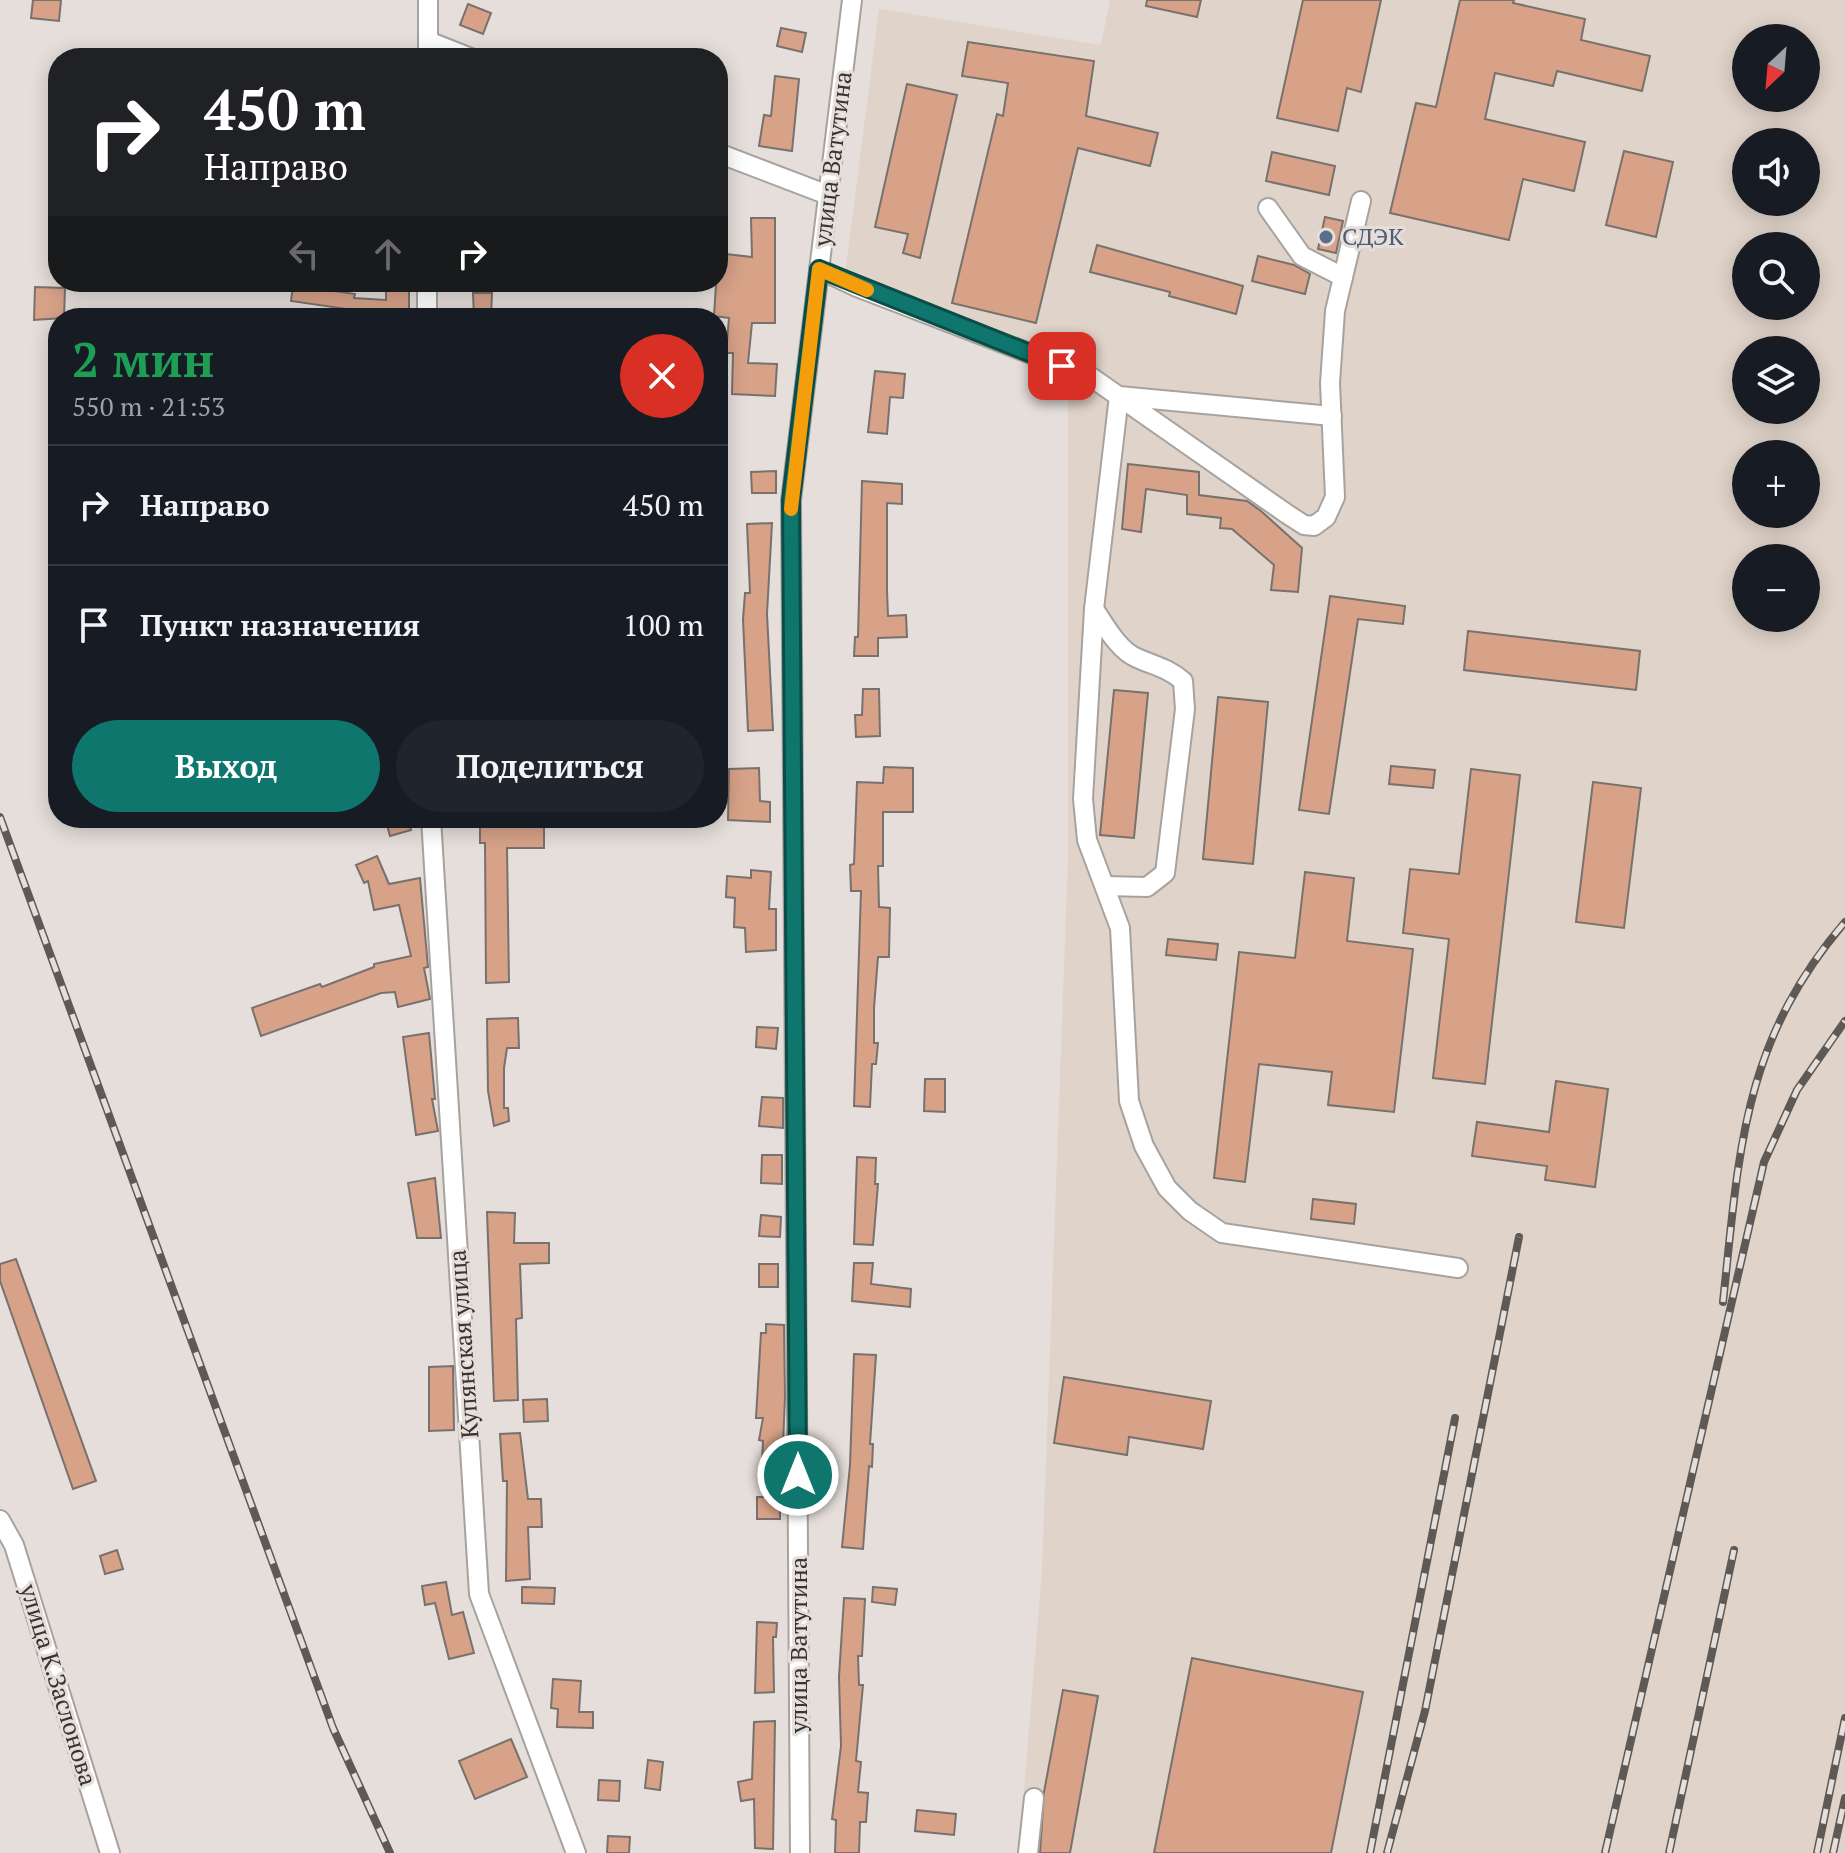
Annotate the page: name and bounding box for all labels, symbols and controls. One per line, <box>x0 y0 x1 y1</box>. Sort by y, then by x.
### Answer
north arrow <box>1732 24 1820 112</box>
map controls <box>1732 24 1820 632</box>
street label: улица Ватутина <box>805 69 859 249</box>
text: 450 m <box>204 72 366 146</box>
icon: right <box>72 80 176 184</box>
button: sound <box>1732 128 1820 216</box>
text: Направо <box>204 143 348 190</box>
place label: СДЭК <box>1342 220 1404 252</box>
marker: СДЭК <box>1317 228 1335 246</box>
icon: left <box>282 232 326 276</box>
icon: ahead <box>366 232 410 276</box>
icon: right <box>450 232 494 276</box>
button: search <box>1732 232 1820 320</box>
text: 2 мин <box>72 327 214 391</box>
pin <box>1028 332 1096 400</box>
button: close <box>620 334 704 418</box>
button: layers <box>1732 336 1820 424</box>
icon: arrive <box>1040 344 1084 388</box>
text: 550 m · 21:53 <box>72 389 225 423</box>
button: + <box>1732 440 1820 528</box>
icon: right <box>72 483 116 527</box>
text: Направо <box>140 485 270 525</box>
text: 450 m <box>623 485 704 525</box>
button: − <box>1732 544 1820 632</box>
icon: arrive <box>72 603 116 647</box>
text: Пункт назначения <box>140 605 420 645</box>
text: 100 m <box>623 605 704 645</box>
button: Выход <box>72 720 380 812</box>
button: Поделиться <box>396 720 704 812</box>
street label: Купянская улица <box>440 1249 486 1440</box>
position arrow <box>756 1433 840 1517</box>
street label: улица Ватутина <box>782 1557 814 1734</box>
street label: улица К.Заслонова <box>13 1579 105 1789</box>

